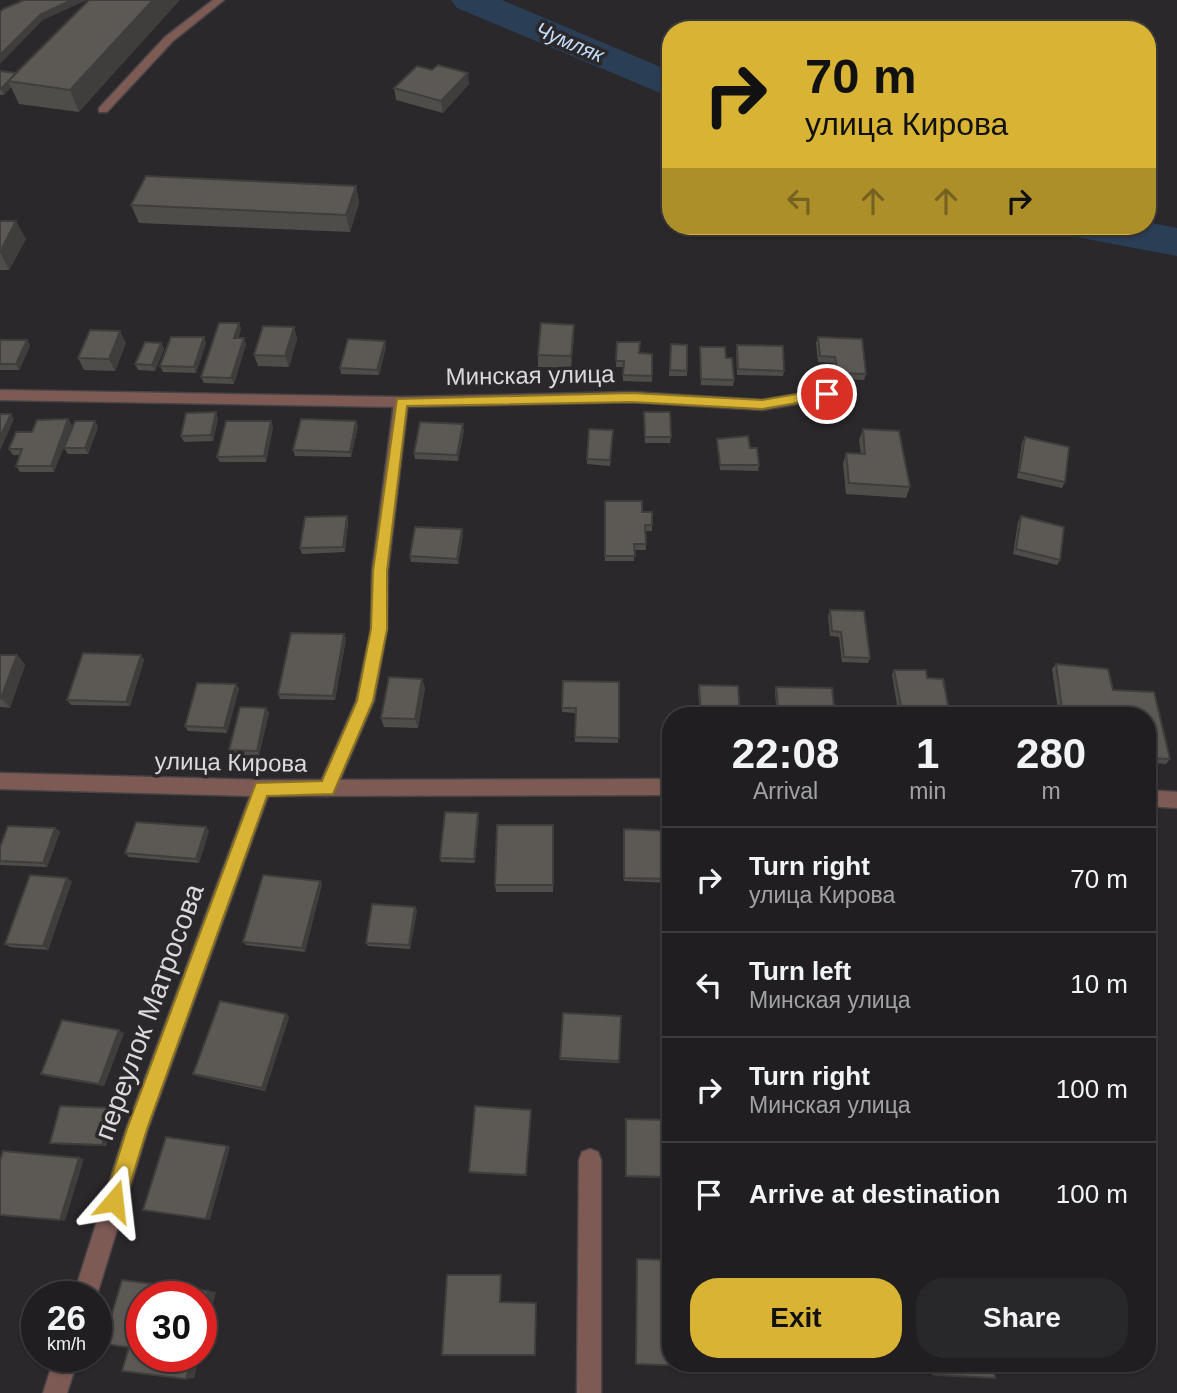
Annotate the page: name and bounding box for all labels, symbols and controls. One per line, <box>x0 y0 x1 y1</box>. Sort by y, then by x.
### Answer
water label: Чумляк <box>532 17 609 67</box>
icon: right <box>690 49 781 140</box>
text: 70 m <box>805 49 917 103</box>
text: улица Кирова <box>805 106 1008 142</box>
icon: left <box>781 182 819 220</box>
icon: ahead <box>854 182 892 220</box>
icon: ahead <box>927 182 965 220</box>
icon: right <box>1000 182 1038 220</box>
street label: Минская улица <box>445 360 615 390</box>
pin <box>797 364 857 424</box>
icon: arrive <box>808 375 846 413</box>
text: 22:08 <box>732 730 839 777</box>
text: 1 <box>916 730 939 777</box>
text: 280 <box>1016 730 1086 777</box>
street label: улица Кирова <box>154 747 308 777</box>
text: Arrival <box>753 778 818 804</box>
text: min <box>909 778 946 804</box>
text: m <box>1042 778 1061 804</box>
text: Turn right <box>749 851 870 881</box>
icon: right <box>690 861 728 899</box>
text: 70 m <box>1070 864 1128 894</box>
street label: переулок Матросова <box>88 880 210 1144</box>
text: улица Кирова <box>749 882 895 908</box>
text: Turn left <box>749 956 851 986</box>
icon: left <box>690 966 728 1004</box>
text: 10 m <box>1070 969 1128 999</box>
text: Минская улица <box>749 987 911 1013</box>
text: Turn right <box>749 1061 870 1091</box>
icon: right <box>690 1071 728 1109</box>
text: 100 m <box>1056 1074 1128 1104</box>
text: Минская улица <box>749 1092 911 1118</box>
position arrow <box>77 1164 151 1238</box>
icon: arrive <box>690 1176 728 1214</box>
text: Arrive at destination <box>749 1179 1000 1209</box>
text: 100 m <box>1056 1179 1128 1209</box>
button: Exit <box>690 1278 902 1358</box>
button: Share <box>916 1278 1128 1358</box>
speed limit sign: 30 <box>126 1281 217 1372</box>
text: 26 <box>47 1298 86 1337</box>
text: km/h <box>47 1334 86 1354</box>

